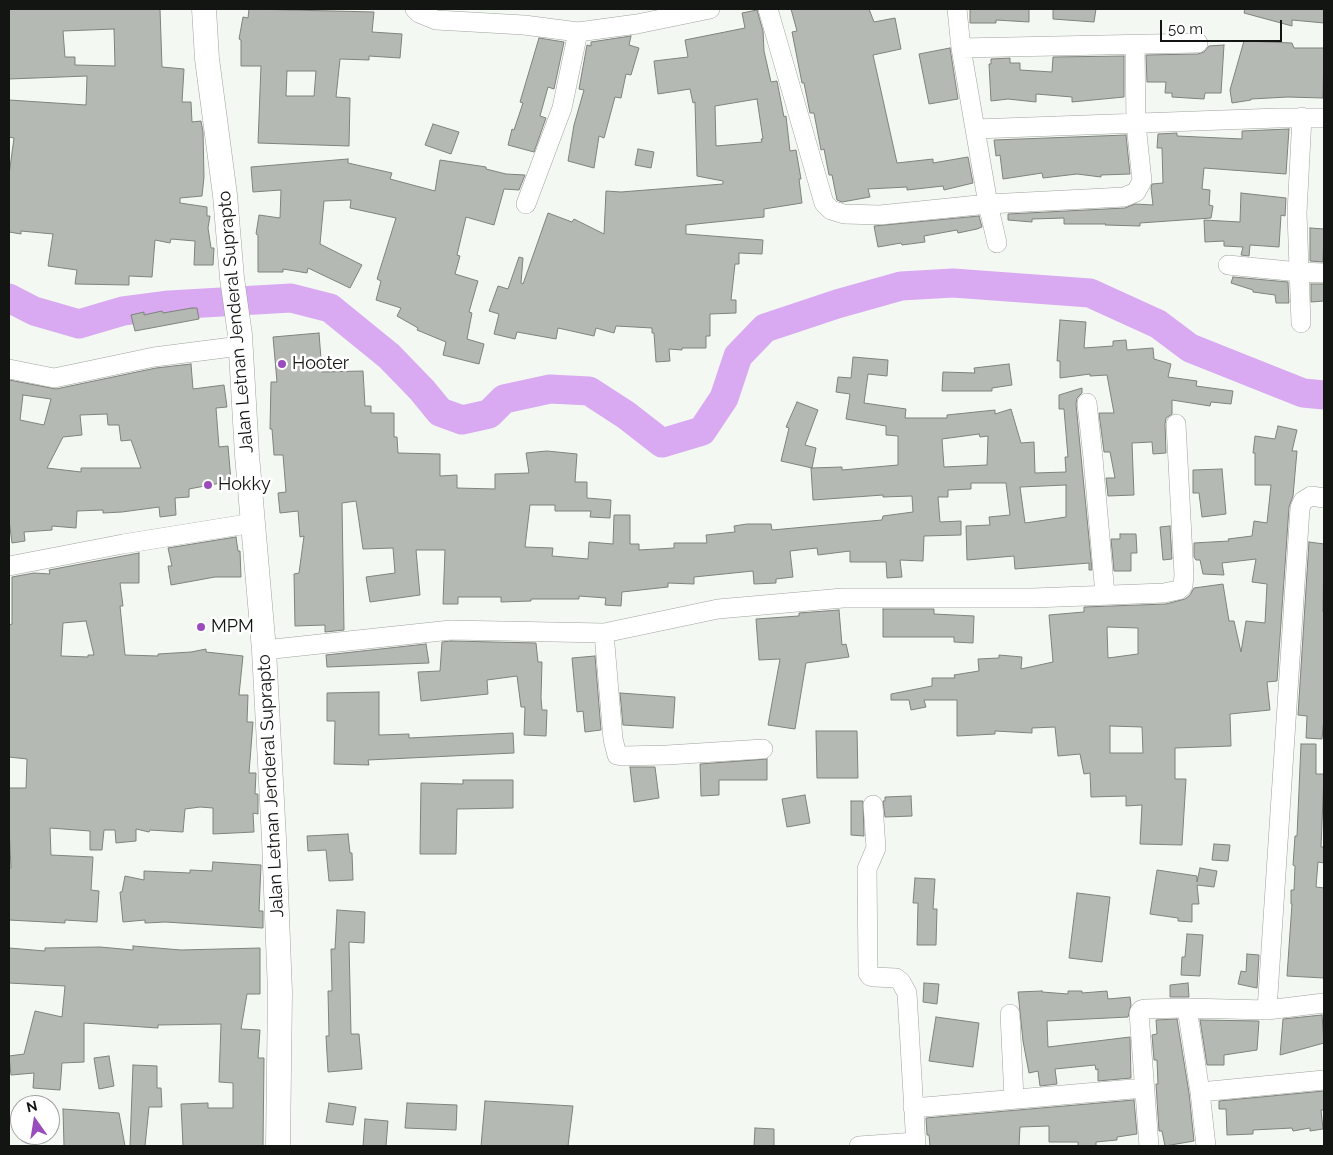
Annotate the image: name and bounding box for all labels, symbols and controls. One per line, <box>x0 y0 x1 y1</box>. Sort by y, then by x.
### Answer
scale bar <box>1163 10 1286 42</box>
text: 50 m <box>1168 20 1203 38</box>
street label: Jalan Letnan Jenderal Suprapto <box>214 190 258 454</box>
place label: Hooter <box>292 353 349 375</box>
marker: Hooter <box>276 358 288 370</box>
place label: Hokky <box>218 474 271 496</box>
marker: Hokky <box>202 479 214 491</box>
place label: MPM <box>211 616 254 638</box>
marker: MPM <box>195 621 207 633</box>
street label: Jalan Letnan Jenderal Suprapto <box>253 654 289 918</box>
north arrow <box>10 1095 60 1145</box>
text: N <box>25 1097 39 1115</box>

